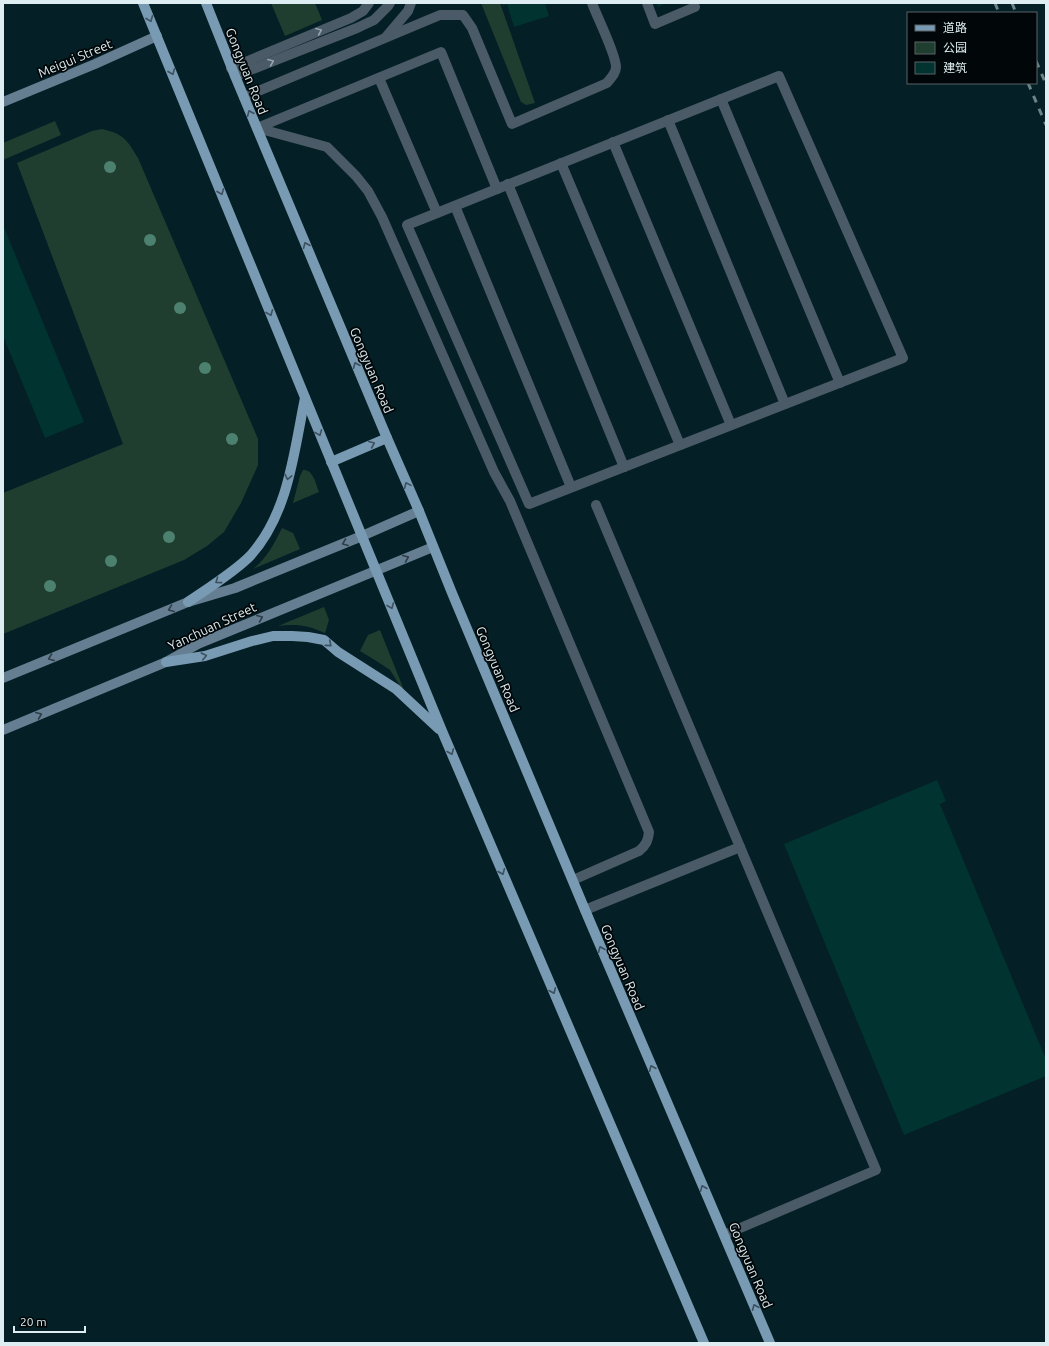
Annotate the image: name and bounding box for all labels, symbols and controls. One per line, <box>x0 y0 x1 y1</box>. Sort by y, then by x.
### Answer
legend <box>907 12 1037 84</box>
one-way arrow <box>146 16 154 23</box>
text: 道路 <box>943 21 967 34</box>
street label: Gongyuan Road <box>223 26 271 116</box>
one-way arrow <box>315 28 323 36</box>
street label: Meigui Street <box>36 36 114 80</box>
text: 公园 <box>943 41 967 54</box>
one-way arrow <box>267 59 275 67</box>
text: 建筑 <box>943 61 967 74</box>
one-way arrow <box>167 69 175 76</box>
one-way arrow <box>247 109 255 116</box>
one-way arrow <box>216 188 224 196</box>
one-way arrow <box>303 242 311 250</box>
one-way arrow <box>266 309 274 316</box>
street label: Gongyuan Road <box>348 325 396 415</box>
one-way arrow <box>353 362 361 369</box>
one-way arrow <box>315 430 323 437</box>
one-way arrow <box>367 441 375 449</box>
one-way arrow <box>285 474 293 480</box>
one-way arrow <box>404 482 412 489</box>
one-way arrow <box>341 539 348 547</box>
one-way arrow <box>403 554 410 562</box>
one-way arrow <box>215 576 222 583</box>
street label: Yanchuan Street <box>166 599 258 653</box>
one-way arrow <box>386 603 394 610</box>
one-way arrow <box>167 605 174 613</box>
one-way arrow <box>256 615 264 623</box>
street label: Gongyuan Road <box>474 624 522 714</box>
one-way arrow <box>325 640 332 647</box>
one-way arrow <box>201 652 207 660</box>
one-way arrow <box>47 654 54 662</box>
one-way arrow <box>35 712 42 720</box>
one-way arrow <box>446 748 454 756</box>
one-way arrow <box>497 867 505 875</box>
street label: Gongyuan Road <box>599 922 647 1012</box>
one-way arrow <box>598 945 606 953</box>
one-way arrow <box>549 988 557 995</box>
one-way arrow <box>649 1065 657 1073</box>
one-way arrow <box>700 1184 708 1191</box>
street label: Gongyuan Road <box>727 1220 775 1310</box>
one-way arrow <box>751 1304 759 1311</box>
scale bar <box>14 1308 85 1334</box>
text: 20 m <box>20 1315 47 1328</box>

